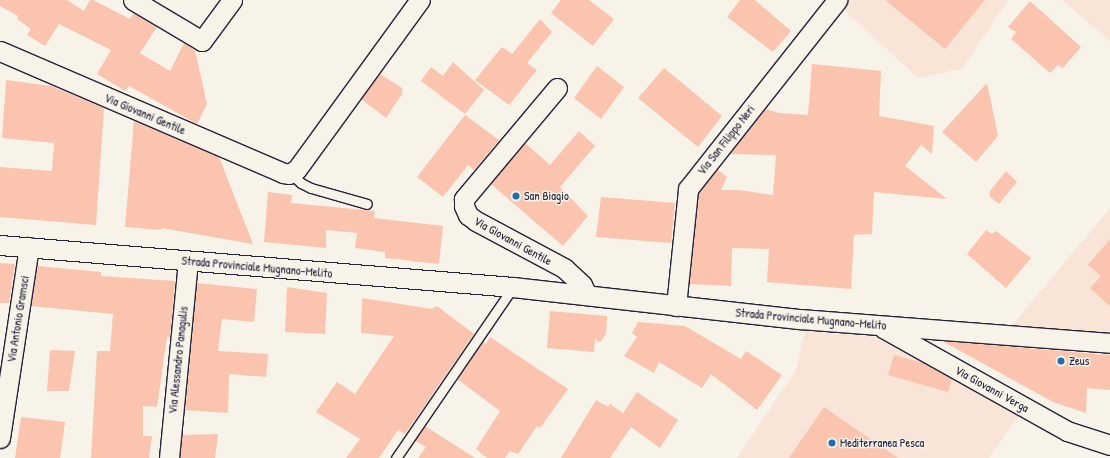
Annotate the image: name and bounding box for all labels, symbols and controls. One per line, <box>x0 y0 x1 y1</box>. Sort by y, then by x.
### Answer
street label: Via Giovanni Gentile <box>102 90 188 138</box>
street label: Via San Filippo Neri <box>694 102 758 178</box>
place label: San Biagio <box>524 189 569 203</box>
marker: San Biagio <box>511 191 521 201</box>
street label: Via Giovanni Gentile <box>472 214 554 268</box>
street label: Strada Provinciale Mugnano-Melito <box>181 253 333 281</box>
street label: Via Antonio Gramsci <box>4 274 32 364</box>
street label: Via Alessandro Panagulis <box>165 305 191 415</box>
street label: Strada Provinciale Mugnano-Melito <box>735 305 887 333</box>
place label: Zeus <box>1069 354 1089 368</box>
marker: Zeus <box>1056 356 1066 366</box>
street label: Via Giovanni Verga <box>953 363 1031 415</box>
place label: Mediterranea Pesca <box>840 436 924 450</box>
marker: Mediterranea Pesca <box>827 438 837 448</box>

